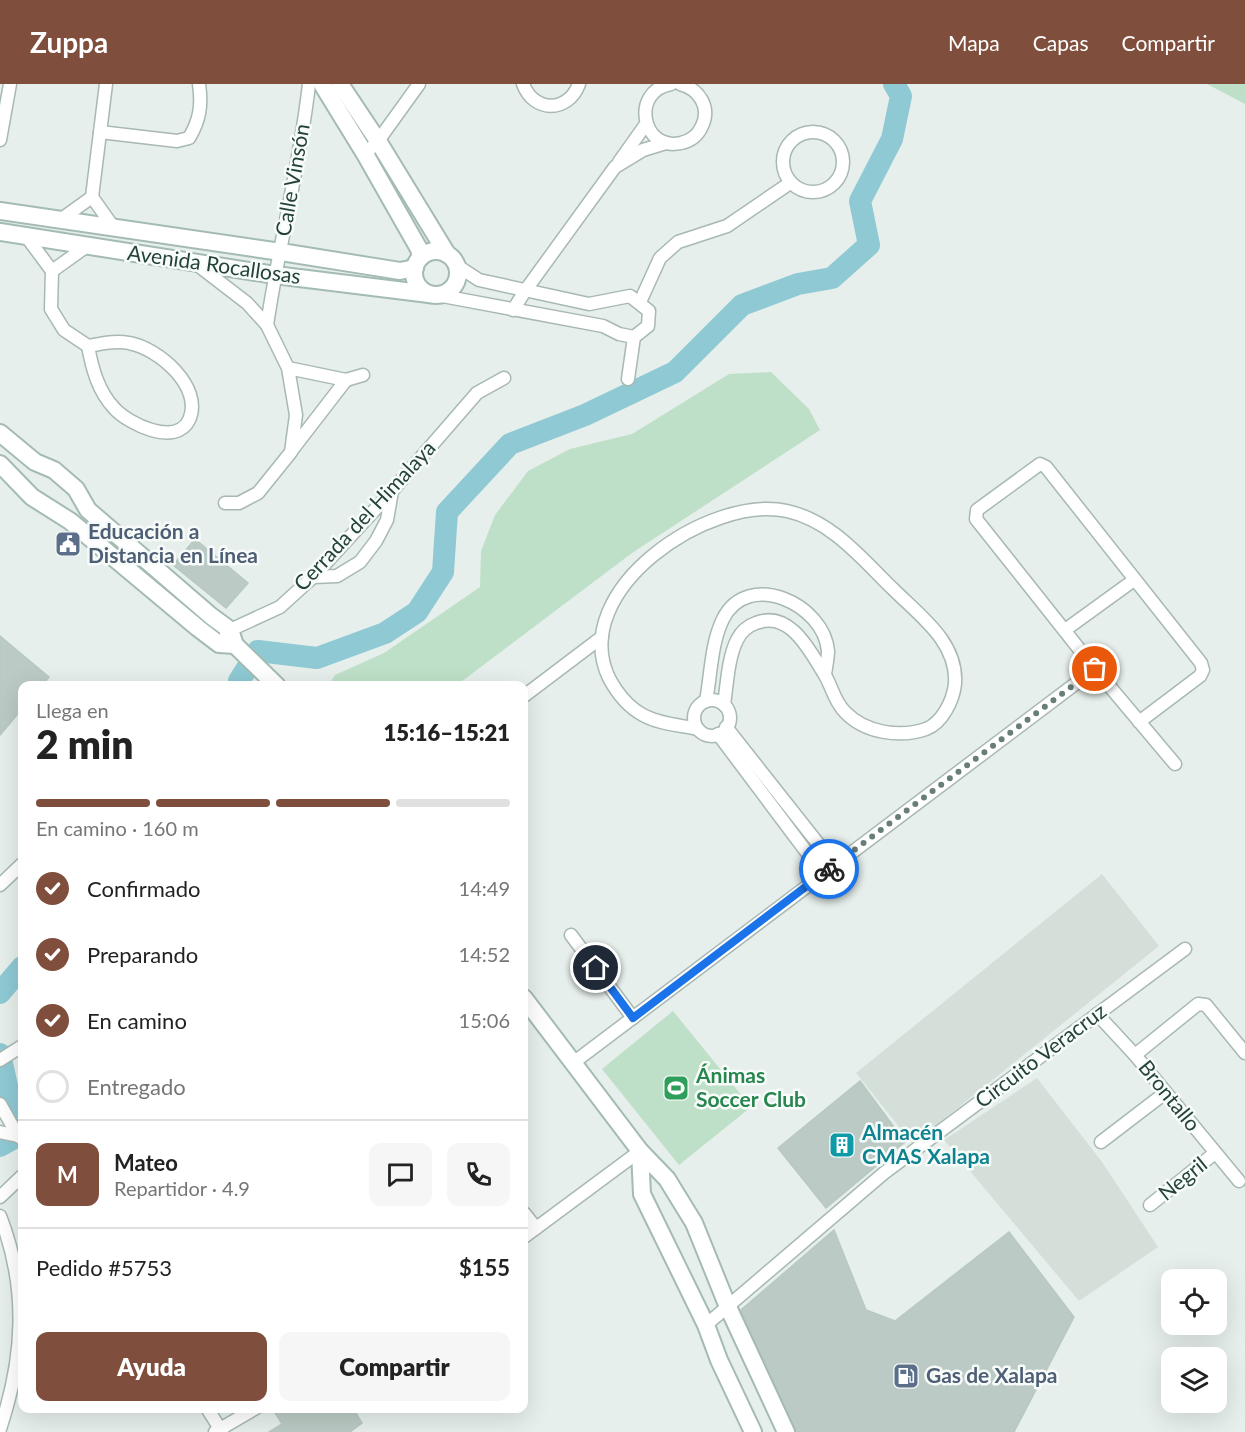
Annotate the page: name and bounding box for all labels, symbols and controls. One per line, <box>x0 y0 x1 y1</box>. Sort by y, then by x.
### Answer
text: Zuppa <box>30 25 108 59</box>
text: Mapa <box>948 30 1000 55</box>
text: Capas <box>1033 30 1089 55</box>
text: Compartir <box>1122 30 1215 55</box>
street label: Calle Vinsón <box>269 122 314 238</box>
street label: Avenida Rocallosas <box>126 239 302 288</box>
street label: Cerrada del Himalaya <box>288 435 440 595</box>
place label: Educación a Distancia en Línea <box>88 518 258 567</box>
public building icon: Educación a Distancia en Línea <box>53 529 83 559</box>
pin <box>1069 643 1120 694</box>
icon: bag <box>1078 652 1111 685</box>
text: Llega en <box>36 698 109 722</box>
text: 15:16–15:21 <box>384 719 510 746</box>
text: 2 min <box>36 721 133 767</box>
text: En camino · 160 m <box>36 816 199 840</box>
courier <box>799 839 859 899</box>
icon: bike <box>813 853 846 886</box>
icon: check <box>36 872 69 905</box>
text: Confirmado <box>87 875 200 902</box>
text: 14:49 <box>459 876 510 900</box>
icon: check <box>36 938 69 971</box>
text: Preparando <box>87 941 198 968</box>
text: 14:52 <box>459 942 510 966</box>
pin <box>570 942 621 993</box>
icon: home <box>579 951 612 984</box>
street label: Circuito Veracruz <box>970 997 1111 1112</box>
icon: check <box>36 1004 69 1037</box>
text: En camino <box>87 1007 187 1034</box>
text: 15:06 <box>459 1008 510 1032</box>
street label: Brontallo <box>1134 1055 1206 1136</box>
place label: Ánimas Soccer Club <box>695 1062 806 1111</box>
text: Entregado <box>87 1073 186 1100</box>
sports icon: Ánimas Soccer Club <box>661 1073 691 1103</box>
place label: Almacén CMAS Xalapa <box>861 1119 990 1168</box>
building icon: Almacén CMAS Xalapa <box>827 1130 857 1160</box>
button: chat <box>369 1143 432 1206</box>
button: phone <box>447 1143 510 1206</box>
text: Mateo <box>114 1149 178 1176</box>
street label: Negril <box>1153 1151 1211 1205</box>
text: M <box>57 1161 78 1188</box>
text: Repartidor · 4.9 <box>114 1176 250 1200</box>
text: Pedido #5753 <box>36 1254 172 1281</box>
text: $155 <box>459 1254 510 1281</box>
map controls <box>1161 1269 1227 1413</box>
button: locate <box>1161 1269 1227 1335</box>
button: Ayuda <box>36 1332 267 1401</box>
button: Compartir <box>279 1332 510 1401</box>
button: layers <box>1161 1347 1227 1413</box>
fuel station icon: Gas de Xalapa <box>891 1361 921 1391</box>
place label: Gas de Xalapa <box>926 1362 1057 1387</box>

